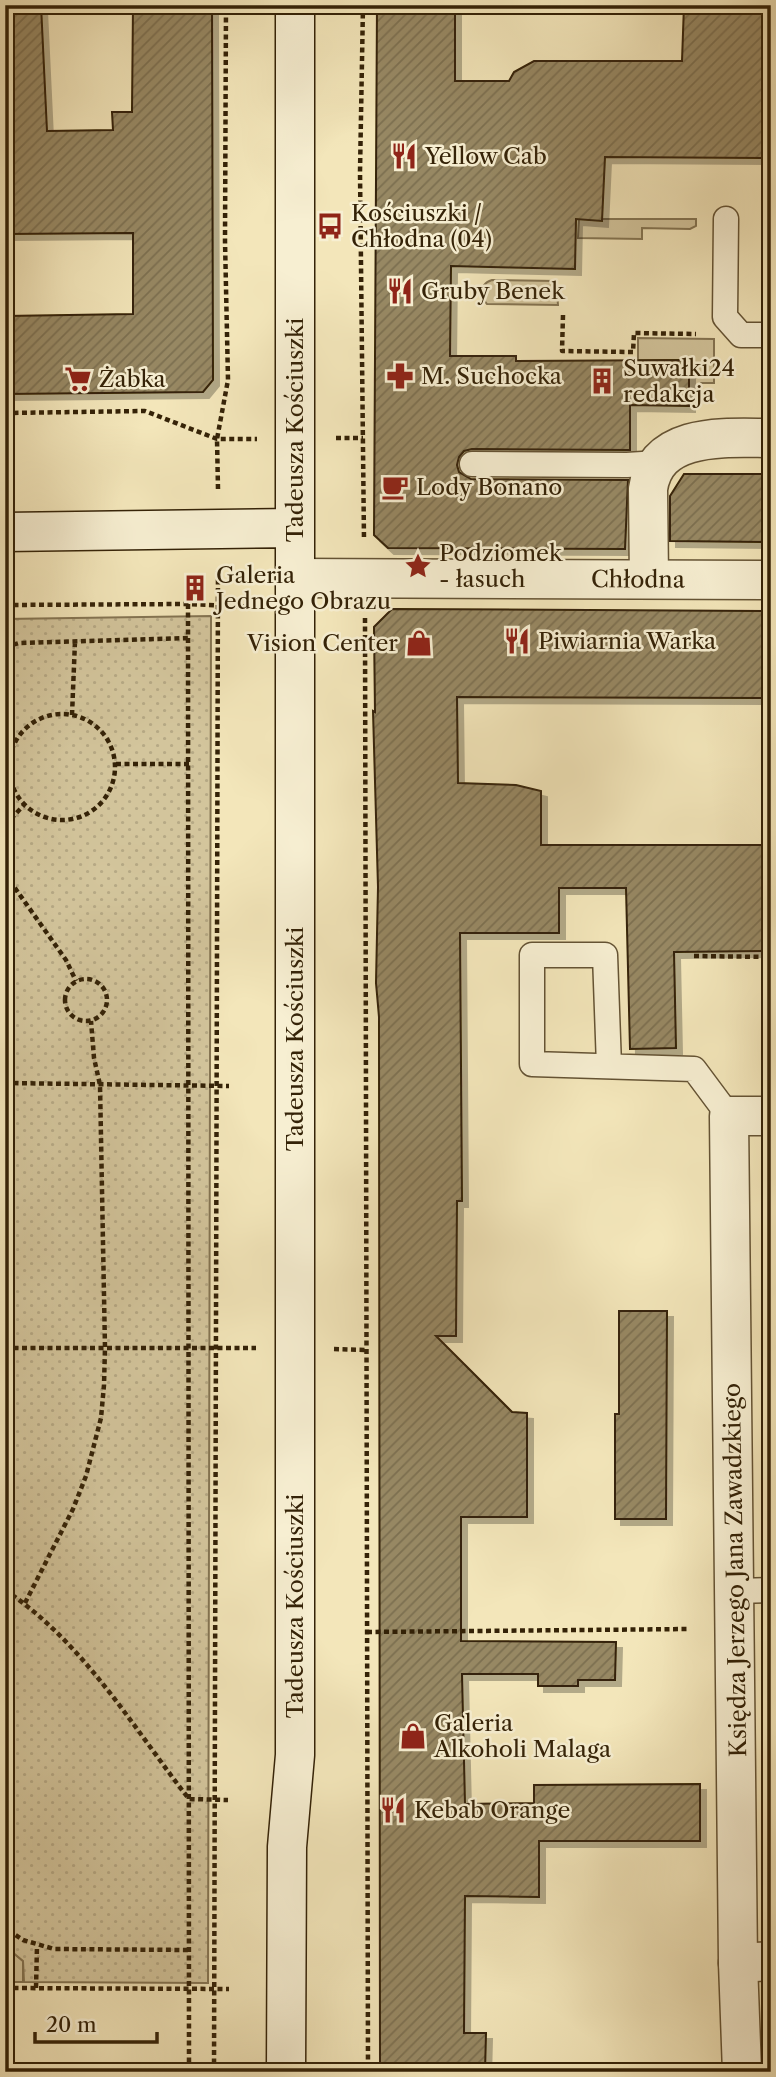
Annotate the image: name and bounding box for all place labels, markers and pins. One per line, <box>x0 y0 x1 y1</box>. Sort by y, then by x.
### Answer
restaurant icon: Yellow Cab <box>389 141 419 171</box>
place label: Yellow Cab <box>424 142 547 170</box>
place label: Kościuszki / Chłodna (04) <box>351 199 492 253</box>
bus stop icon: Kościuszki / Chłodna (04) <box>315 211 345 241</box>
restaurant icon: Gruby Benek <box>385 276 415 306</box>
place label: Gruby Benek <box>421 277 566 305</box>
place label: Suwałki24 redakcja <box>623 354 735 408</box>
pharmacy icon: M. Suchocka <box>385 361 415 391</box>
place label: M. Suchocka <box>421 362 563 390</box>
supermarket icon: Żabka <box>63 364 93 394</box>
place label: Żabka <box>99 365 166 393</box>
building icon: Suwałki24 redakcja <box>587 366 617 396</box>
cafe icon: Lody Bonano <box>380 472 410 502</box>
place label: Lody Bonano <box>416 473 562 501</box>
place label: Podziomek - łasuch <box>439 539 564 593</box>
place icon: Podziomek - łasuch <box>403 551 433 581</box>
place label: Galeria Jednego Obrazu <box>213 561 391 615</box>
building icon: Galeria Jednego Obrazu <box>180 573 210 603</box>
restaurant icon: Piwiarnia Warka <box>502 626 532 656</box>
place label: Piwiarnia Warka <box>538 627 717 655</box>
shop icon: Vision Center <box>404 628 434 658</box>
place label: Vision Center <box>246 629 398 657</box>
place label: Galeria Alkoholi Malaga <box>433 1709 612 1763</box>
shop icon: Galeria Alkoholi Malaga <box>398 1721 428 1751</box>
restaurant icon: Kebab Orange <box>378 1795 408 1825</box>
place label: Kebab Orange <box>414 1796 570 1824</box>

